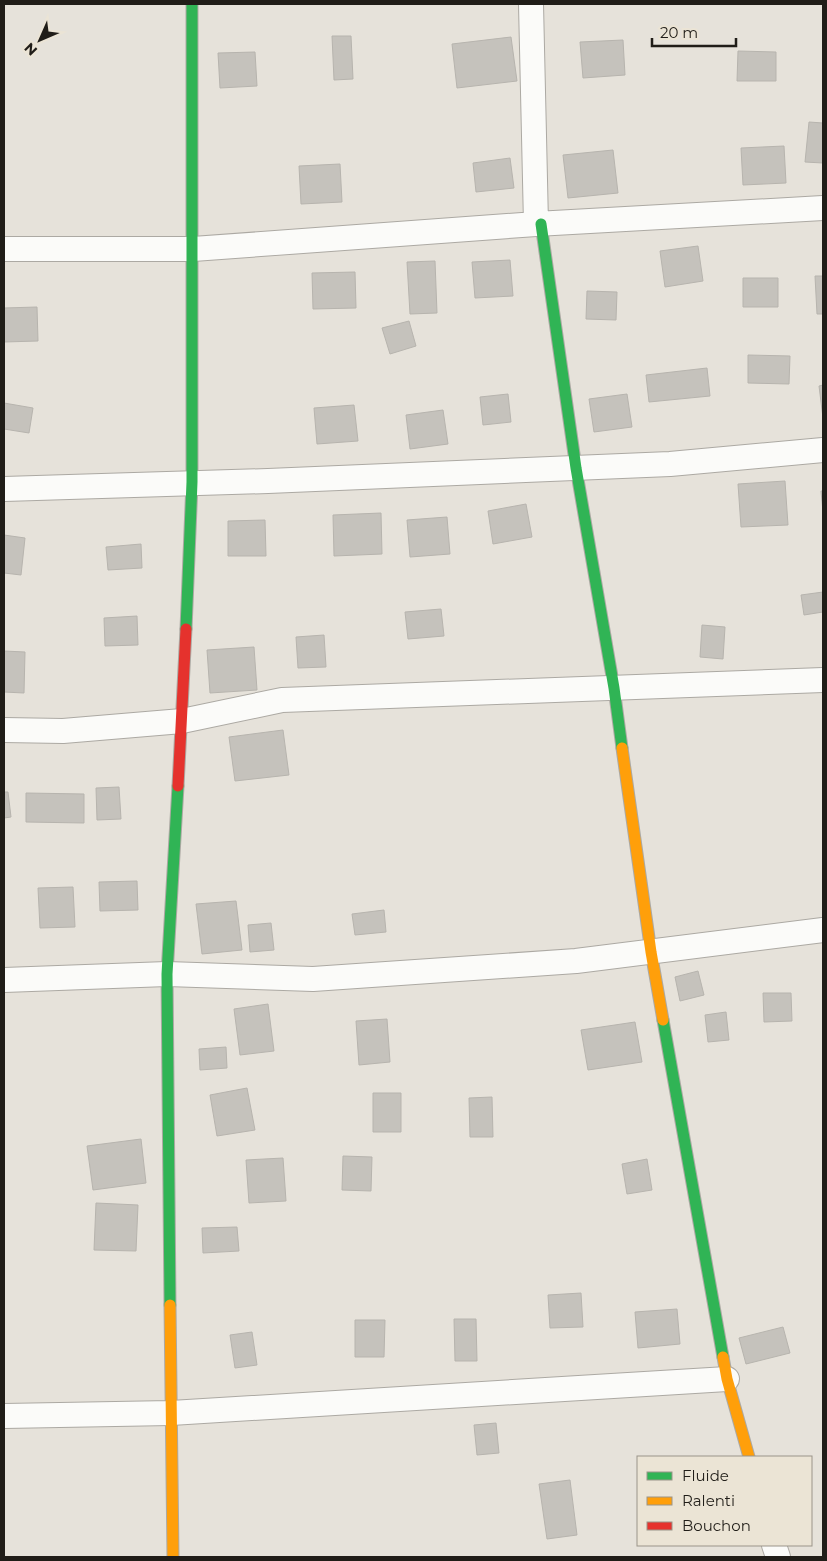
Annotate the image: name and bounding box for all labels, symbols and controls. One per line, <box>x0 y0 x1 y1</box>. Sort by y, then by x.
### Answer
north arrow <box>15 15 65 65</box>
scale bar <box>652 15 736 47</box>
text: 20 m <box>660 23 698 42</box>
text: N <box>20 39 41 60</box>
legend <box>637 1456 812 1546</box>
text: Fluide <box>682 1466 729 1485</box>
text: Ralenti <box>682 1491 735 1510</box>
text: Bouchon <box>682 1516 751 1535</box>

